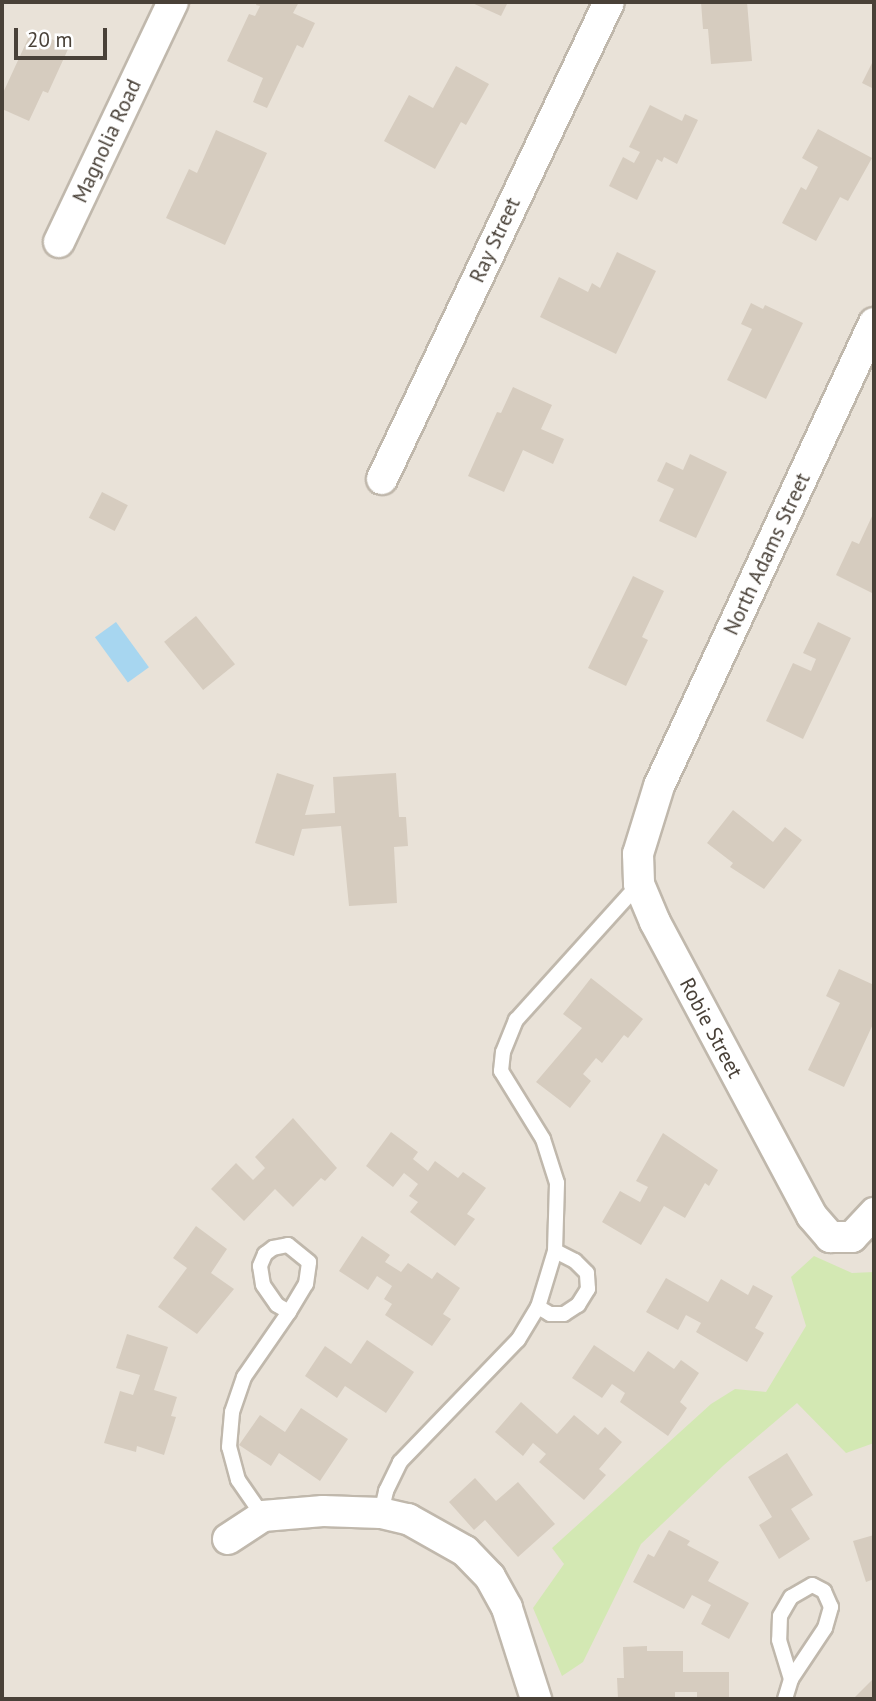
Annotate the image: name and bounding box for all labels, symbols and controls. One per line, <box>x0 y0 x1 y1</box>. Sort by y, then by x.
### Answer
scale bar <box>18 14 110 58</box>
text: 20 m <box>27 26 73 53</box>
street label: Magnolia Road <box>67 75 147 207</box>
street label: Ray Street <box>464 193 526 287</box>
street label: North Adams Street <box>718 469 816 639</box>
street label: Robie Street <box>674 974 748 1082</box>

